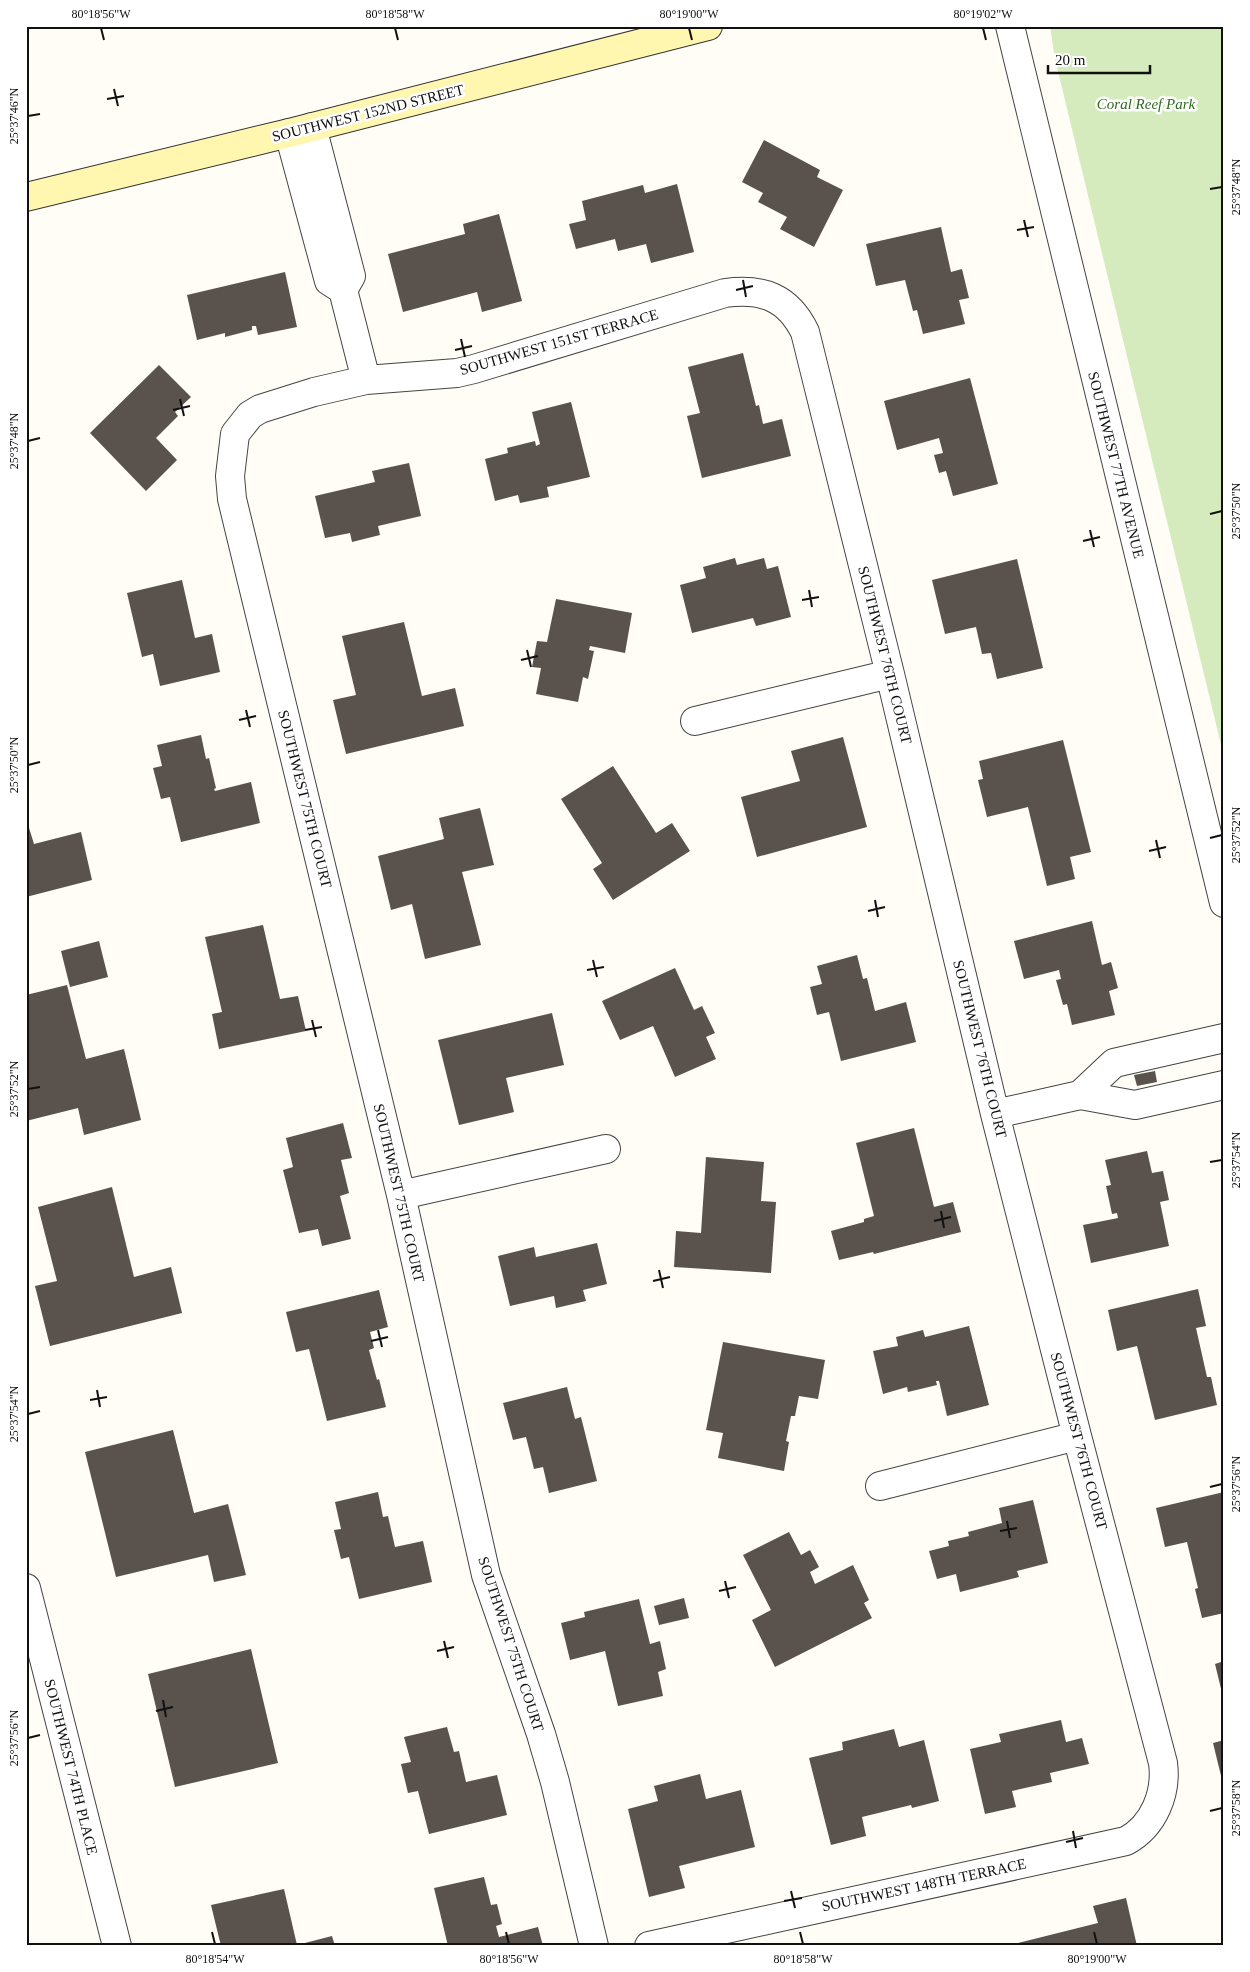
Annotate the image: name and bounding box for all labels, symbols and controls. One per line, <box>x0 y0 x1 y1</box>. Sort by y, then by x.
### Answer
text: 80°18'56"W <box>71 7 131 21</box>
text: 80°18'58"W <box>365 7 425 21</box>
text: 80°19'00"W <box>659 7 719 21</box>
text: 80°19'02"W <box>953 7 1013 21</box>
scale bar <box>1048 42 1150 74</box>
text: 20 m <box>1055 52 1086 68</box>
street label: SOUTHWEST 152ND STREET <box>270 81 466 145</box>
text: 25°37'46"N <box>7 87 21 144</box>
park label: Coral Reef Park <box>1097 96 1195 112</box>
text: 25°37'48"N <box>1229 158 1243 215</box>
street label: SOUTHWEST 151ST TERRACE <box>458 306 660 378</box>
street label: SOUTHWEST 77TH AVENUE <box>1085 370 1147 560</box>
text: 25°37'48"N <box>7 412 21 469</box>
text: 25°37'50"N <box>1229 482 1243 539</box>
street label: SOUTHWEST 76TH COURT <box>855 564 915 746</box>
street label: SOUTHWEST 75TH COURT <box>275 708 335 890</box>
text: 25°37'50"N <box>7 736 21 793</box>
text: 25°37'52"N <box>1229 806 1243 863</box>
street label: SOUTHWEST 76TH COURT <box>950 958 1010 1140</box>
text: 25°37'52"N <box>7 1060 21 1117</box>
street label: SOUTHWEST 75TH COURT <box>371 1102 427 1284</box>
text: 25°37'54"N <box>1229 1131 1243 1188</box>
street label: SOUTHWEST 76TH COURT <box>1048 1351 1110 1531</box>
text: 25°37'54"N <box>7 1385 21 1442</box>
text: 25°37'56"N <box>1229 1455 1243 1512</box>
street label: SOUTHWEST 75TH COURT <box>475 1555 547 1733</box>
street label: SOUTHWEST 74TH PLACE <box>41 1677 101 1857</box>
text: 25°37'56"N <box>7 1709 21 1766</box>
text: 25°37'58"N <box>1229 1779 1243 1836</box>
street label: SOUTHWEST 148TH TERRACE <box>820 1855 1028 1915</box>
text: 80°18'54"W <box>185 1952 245 1966</box>
text: 80°18'56"W <box>479 1952 539 1966</box>
text: 80°18'58"W <box>773 1952 833 1966</box>
text: 80°19'00"W <box>1067 1952 1127 1966</box>

